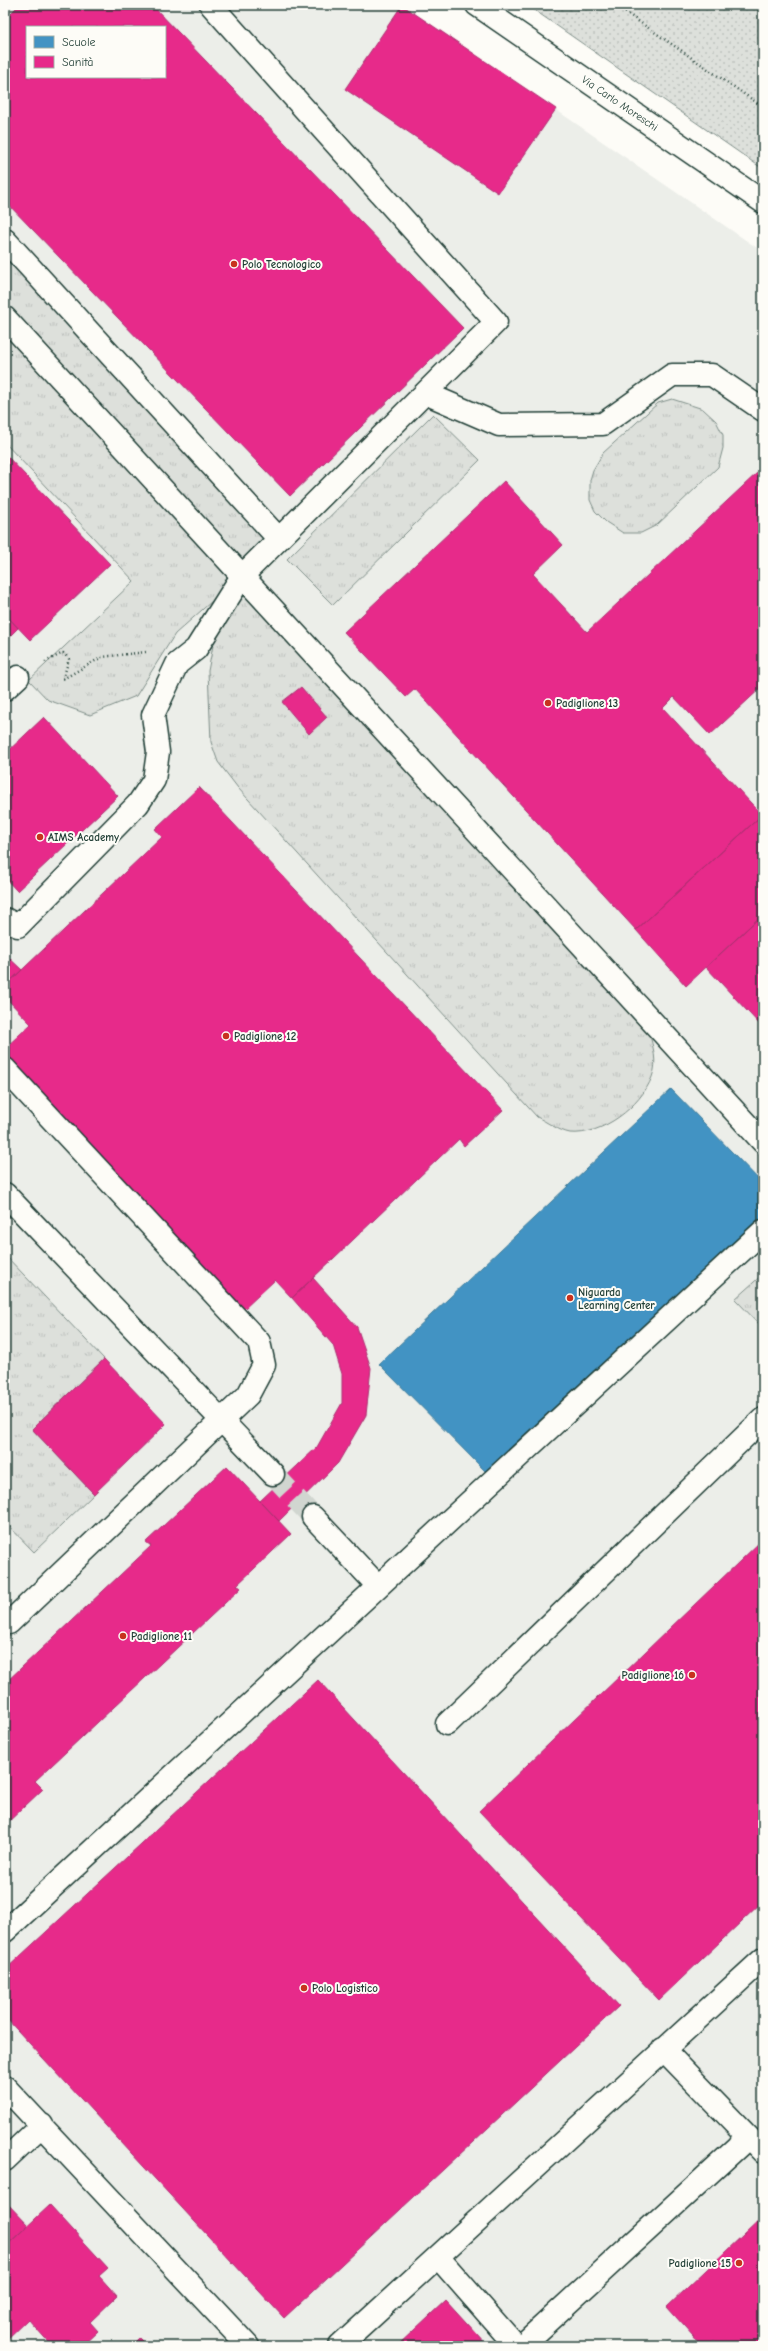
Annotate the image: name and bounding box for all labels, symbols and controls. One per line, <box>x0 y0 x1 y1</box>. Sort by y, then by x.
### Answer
legend <box>26 26 166 78</box>
text: Scuole <box>62 35 96 49</box>
text: Sanità <box>62 55 93 69</box>
street label: Via Carlo Moreschi <box>579 73 660 134</box>
place label: Polo Tecnologico <box>242 258 321 271</box>
marker: Polo Tecnologico <box>229 259 239 269</box>
place label: Padiglione 13 <box>556 697 618 710</box>
marker: Padiglione 13 <box>543 698 553 708</box>
place label: AIMS Academy <box>48 831 119 844</box>
marker: AIMS Academy <box>35 832 45 842</box>
place label: Padiglione 12 <box>234 1030 297 1043</box>
marker: Padiglione 12 <box>221 1031 231 1041</box>
place label: Niguarda Learning Center <box>578 1286 655 1312</box>
marker: Niguarda Learning Center <box>565 1293 575 1303</box>
place label: Padiglione 11 <box>131 1630 192 1643</box>
marker: Padiglione 11 <box>118 1631 128 1641</box>
place label: Padiglione 16 <box>622 1669 684 1682</box>
marker: Padiglione 16 <box>687 1670 697 1680</box>
place label: Polo Logistico <box>312 1982 378 1995</box>
marker: Polo Logistico <box>299 1983 309 1993</box>
place label: Padiglione 15 <box>668 2257 731 2270</box>
marker: Padiglione 15 <box>734 2258 744 2268</box>

